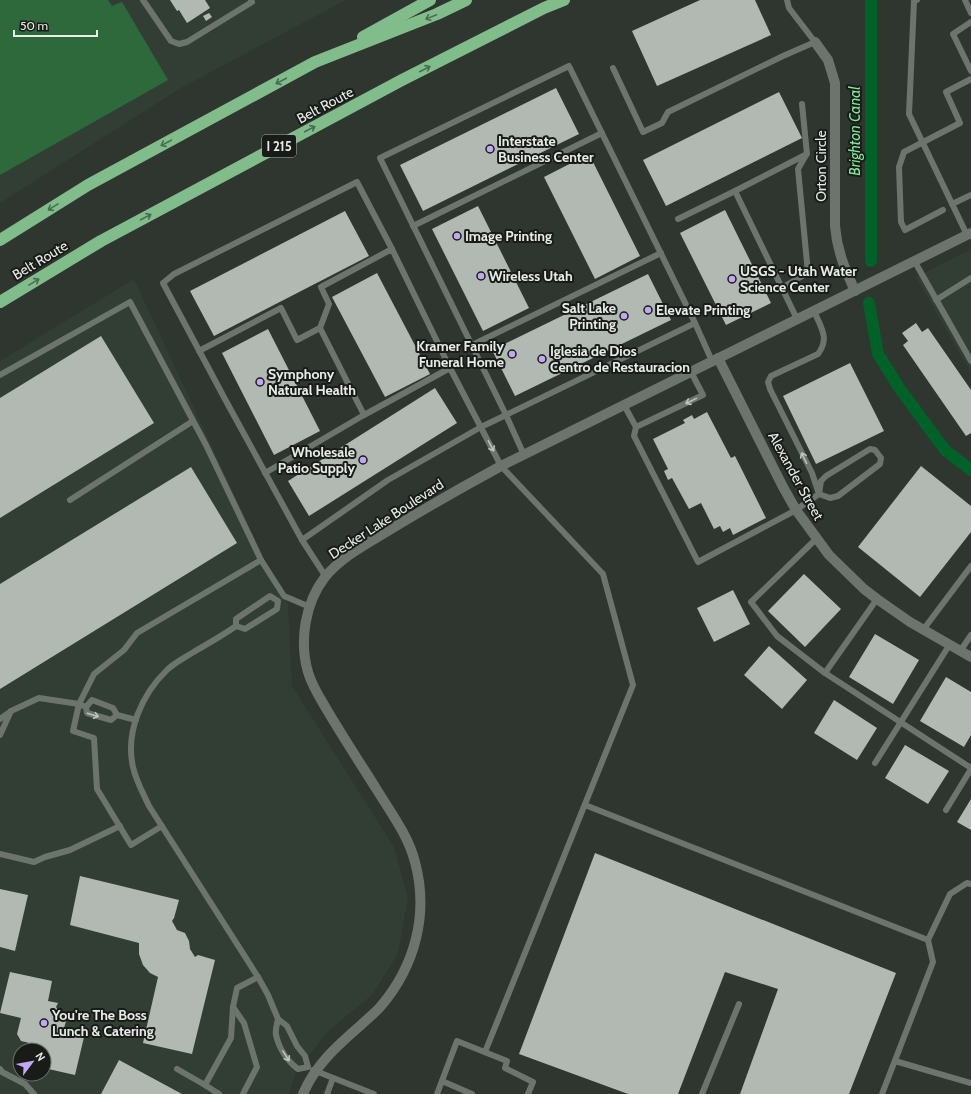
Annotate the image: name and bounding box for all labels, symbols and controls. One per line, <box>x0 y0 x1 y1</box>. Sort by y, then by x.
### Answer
scale bar <box>14 12 97 38</box>
one-way arrow <box>426 13 438 21</box>
text: 50 m <box>20 18 48 33</box>
one-way arrow <box>419 64 431 72</box>
one-way arrow <box>275 78 287 85</box>
street label: Belt Route <box>294 83 356 127</box>
water label: Brighton Canal <box>846 86 864 176</box>
one-way arrow <box>304 125 316 133</box>
street label: Orton Circle <box>812 130 830 202</box>
place label: Interstate Business Center <box>498 132 594 166</box>
road number: I 215 <box>262 135 296 157</box>
one-way arrow <box>160 140 172 147</box>
marker: Interstate Business Center <box>485 144 495 154</box>
one-way arrow <box>48 203 59 211</box>
one-way arrow <box>140 213 152 220</box>
place label: Image Printing <box>465 227 552 245</box>
marker: Image Printing <box>452 231 462 241</box>
street label: Belt Route <box>9 236 71 284</box>
place label: USGS - Utah Water Science Center <box>740 262 857 296</box>
place label: Wireless Utah <box>489 267 573 285</box>
marker: Wireless Utah <box>476 271 486 281</box>
marker: USGS - Utah Water Science Center <box>727 274 737 284</box>
one-way arrow <box>27 277 39 285</box>
place label: Salt Lake Printing <box>562 299 616 333</box>
place label: Elevate Printing <box>656 301 750 319</box>
marker: Elevate Printing <box>643 305 653 315</box>
marker: Salt Lake Printing <box>619 311 629 321</box>
place label: Kramer Family Funeral Home <box>416 337 504 371</box>
place label: Iglesia de Dios Centro de Restauracion <box>550 342 690 376</box>
marker: Kramer Family Funeral Home <box>507 349 517 359</box>
marker: Iglesia de Dios Centro de Restauracion <box>537 354 547 364</box>
place label: Symphony Natural Health <box>268 365 356 399</box>
marker: Symphony Natural Health <box>255 377 265 387</box>
one-way arrow <box>685 397 697 405</box>
street label: Alexander Street <box>764 429 828 524</box>
one-way arrow <box>488 440 495 452</box>
place label: Wholesale Patio Supply <box>278 443 355 477</box>
one-way arrow <box>800 452 807 464</box>
marker: Wholesale Patio Supply <box>358 455 368 465</box>
street label: Decker Lake Boulevard <box>325 475 447 563</box>
one-way arrow <box>87 712 100 719</box>
place label: You're The Boss Lunch & Catering <box>51 1006 154 1040</box>
marker: You're The Boss Lunch & Catering <box>39 1018 49 1028</box>
north arrow <box>12 1042 52 1082</box>
text: N <box>32 1050 48 1064</box>
one-way arrow <box>282 1050 290 1061</box>

